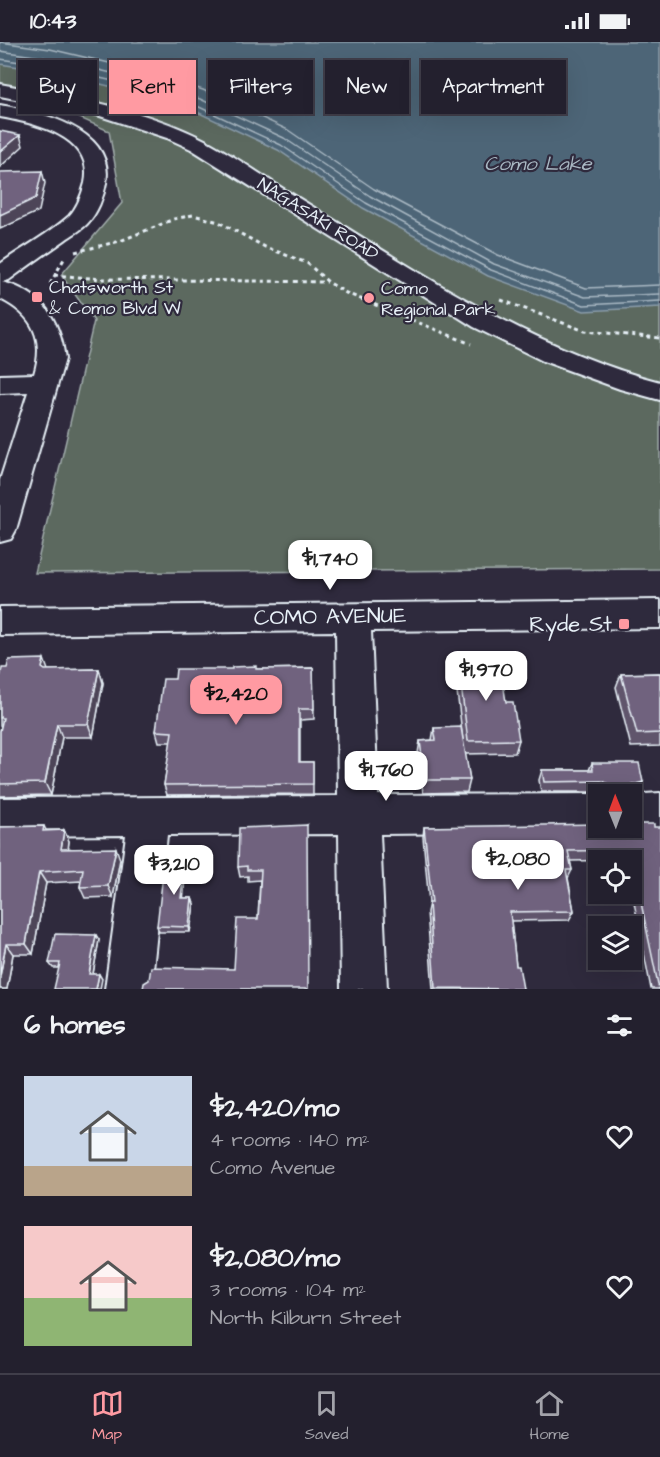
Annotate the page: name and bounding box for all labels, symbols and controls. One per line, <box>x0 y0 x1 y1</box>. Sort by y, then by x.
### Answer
text: 10:43 <box>30 6 77 37</box>
chip: Buy <box>18 60 97 114</box>
chip: Rent <box>109 60 196 114</box>
chip: Filters <box>208 60 313 114</box>
chip: New <box>325 60 409 114</box>
chip: Apartment <box>421 60 566 114</box>
water label: Como Lake <box>484 150 593 178</box>
street label: NAGASAKI ROAD <box>253 172 384 267</box>
place label: Chatsworth St & Como Blvd W <box>49 275 181 321</box>
place label: Como Regional Park <box>381 276 496 323</box>
marker: Chatsworth St & Como Blvd W <box>30 290 44 304</box>
marker: Como Regional Park <box>362 291 376 305</box>
pin: $1,740 <box>281 540 379 591</box>
text: $1,740 <box>302 545 358 573</box>
street label: COMO AVENUE <box>254 600 406 634</box>
place label: Ryde St <box>529 609 612 641</box>
marker: Ryde St <box>617 617 631 631</box>
pin: $1,970 <box>437 651 535 702</box>
text: $1,970 <box>459 656 513 684</box>
pin: $2,420 <box>187 675 285 726</box>
text: $2,420 <box>204 680 268 708</box>
pin: $1,760 <box>337 751 435 802</box>
text: $1,760 <box>359 756 413 784</box>
north arrow <box>588 784 642 838</box>
map controls <box>588 784 642 970</box>
pin: $2,080 <box>469 840 567 891</box>
pin: $3,210 <box>125 845 223 896</box>
text: $2,080 <box>486 845 550 873</box>
text: $3,210 <box>148 850 200 878</box>
button: locate <box>588 850 642 904</box>
button: layers <box>588 916 642 970</box>
text: 6 homes <box>24 1007 126 1043</box>
icon: filters <box>603 1009 636 1042</box>
text: $2,420/mo <box>210 1090 340 1126</box>
icon: home <box>72 1100 144 1172</box>
icon: heart <box>603 1120 636 1153</box>
text: 4 rooms · 140 m² <box>210 1126 369 1154</box>
text: Como Avenue <box>210 1154 335 1182</box>
text: $2,080/mo <box>210 1240 340 1276</box>
icon: home <box>72 1250 144 1322</box>
icon: heart <box>603 1270 636 1303</box>
text: 3 rooms · 104 m² <box>210 1276 366 1304</box>
text: North Kilburn Street <box>210 1304 401 1332</box>
tab: Map <box>91 1387 124 1445</box>
tab: Saved <box>305 1387 348 1445</box>
tab: Home <box>530 1387 569 1445</box>

